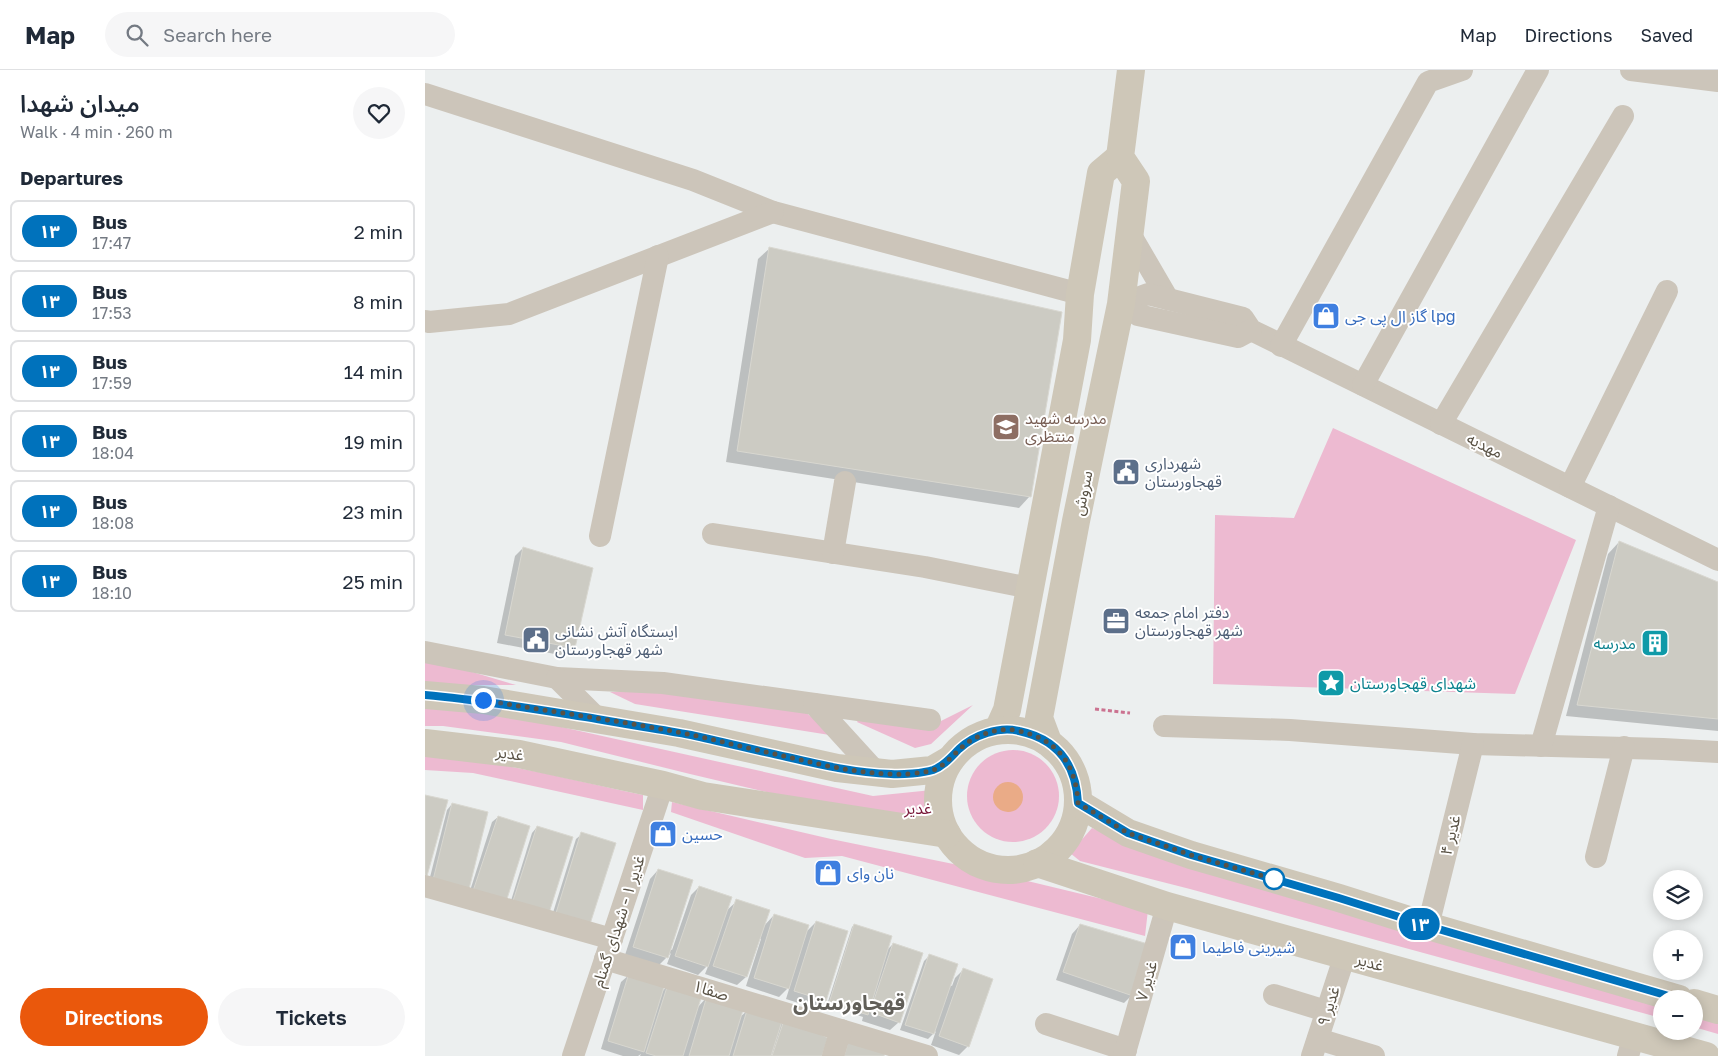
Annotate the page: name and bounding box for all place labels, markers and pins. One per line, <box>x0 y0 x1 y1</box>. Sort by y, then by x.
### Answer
shop icon: گاز ال پی جی lpg <box>1311 301 1341 331</box>
place label: گاز ال پی جی lpg <box>1345 306 1456 327</box>
place label: مدرسه شهید منتظری <box>1025 408 1107 446</box>
school or university icon: مدرسه شهید منتظری <box>991 412 1021 442</box>
place label: شهرداری قهجاورستان <box>1145 453 1222 491</box>
public building icon: شهرداری قهجاورستان <box>1111 457 1141 487</box>
place label: دفتر امام جمعه شهر قهجاورستان <box>1135 602 1243 640</box>
office icon: دفتر امام جمعه شهر قهجاورستان <box>1101 606 1131 636</box>
place label: ایستگاه آتش نشانی شهر قهجاورستان <box>555 621 678 659</box>
public building icon: ایستگاه آتش نشانی شهر قهجاورستان <box>521 625 551 655</box>
building icon: مدرسه <box>1640 628 1670 658</box>
place label: مدرسه <box>1593 633 1636 653</box>
place icon: شهدای قهجاورستان <box>1316 668 1346 698</box>
place label: شهدای قهجاورستان <box>1350 673 1476 693</box>
shop icon: حسین <box>648 819 678 849</box>
place label: حسین <box>682 824 723 844</box>
shop icon: نان وای <box>813 858 843 888</box>
place label: نان وای <box>847 863 894 883</box>
unlabelled marker <box>1263 868 1285 890</box>
shop icon: شیرینی فاطیما <box>1168 932 1198 962</box>
place label: شیرینی فاطیما <box>1202 937 1295 957</box>

